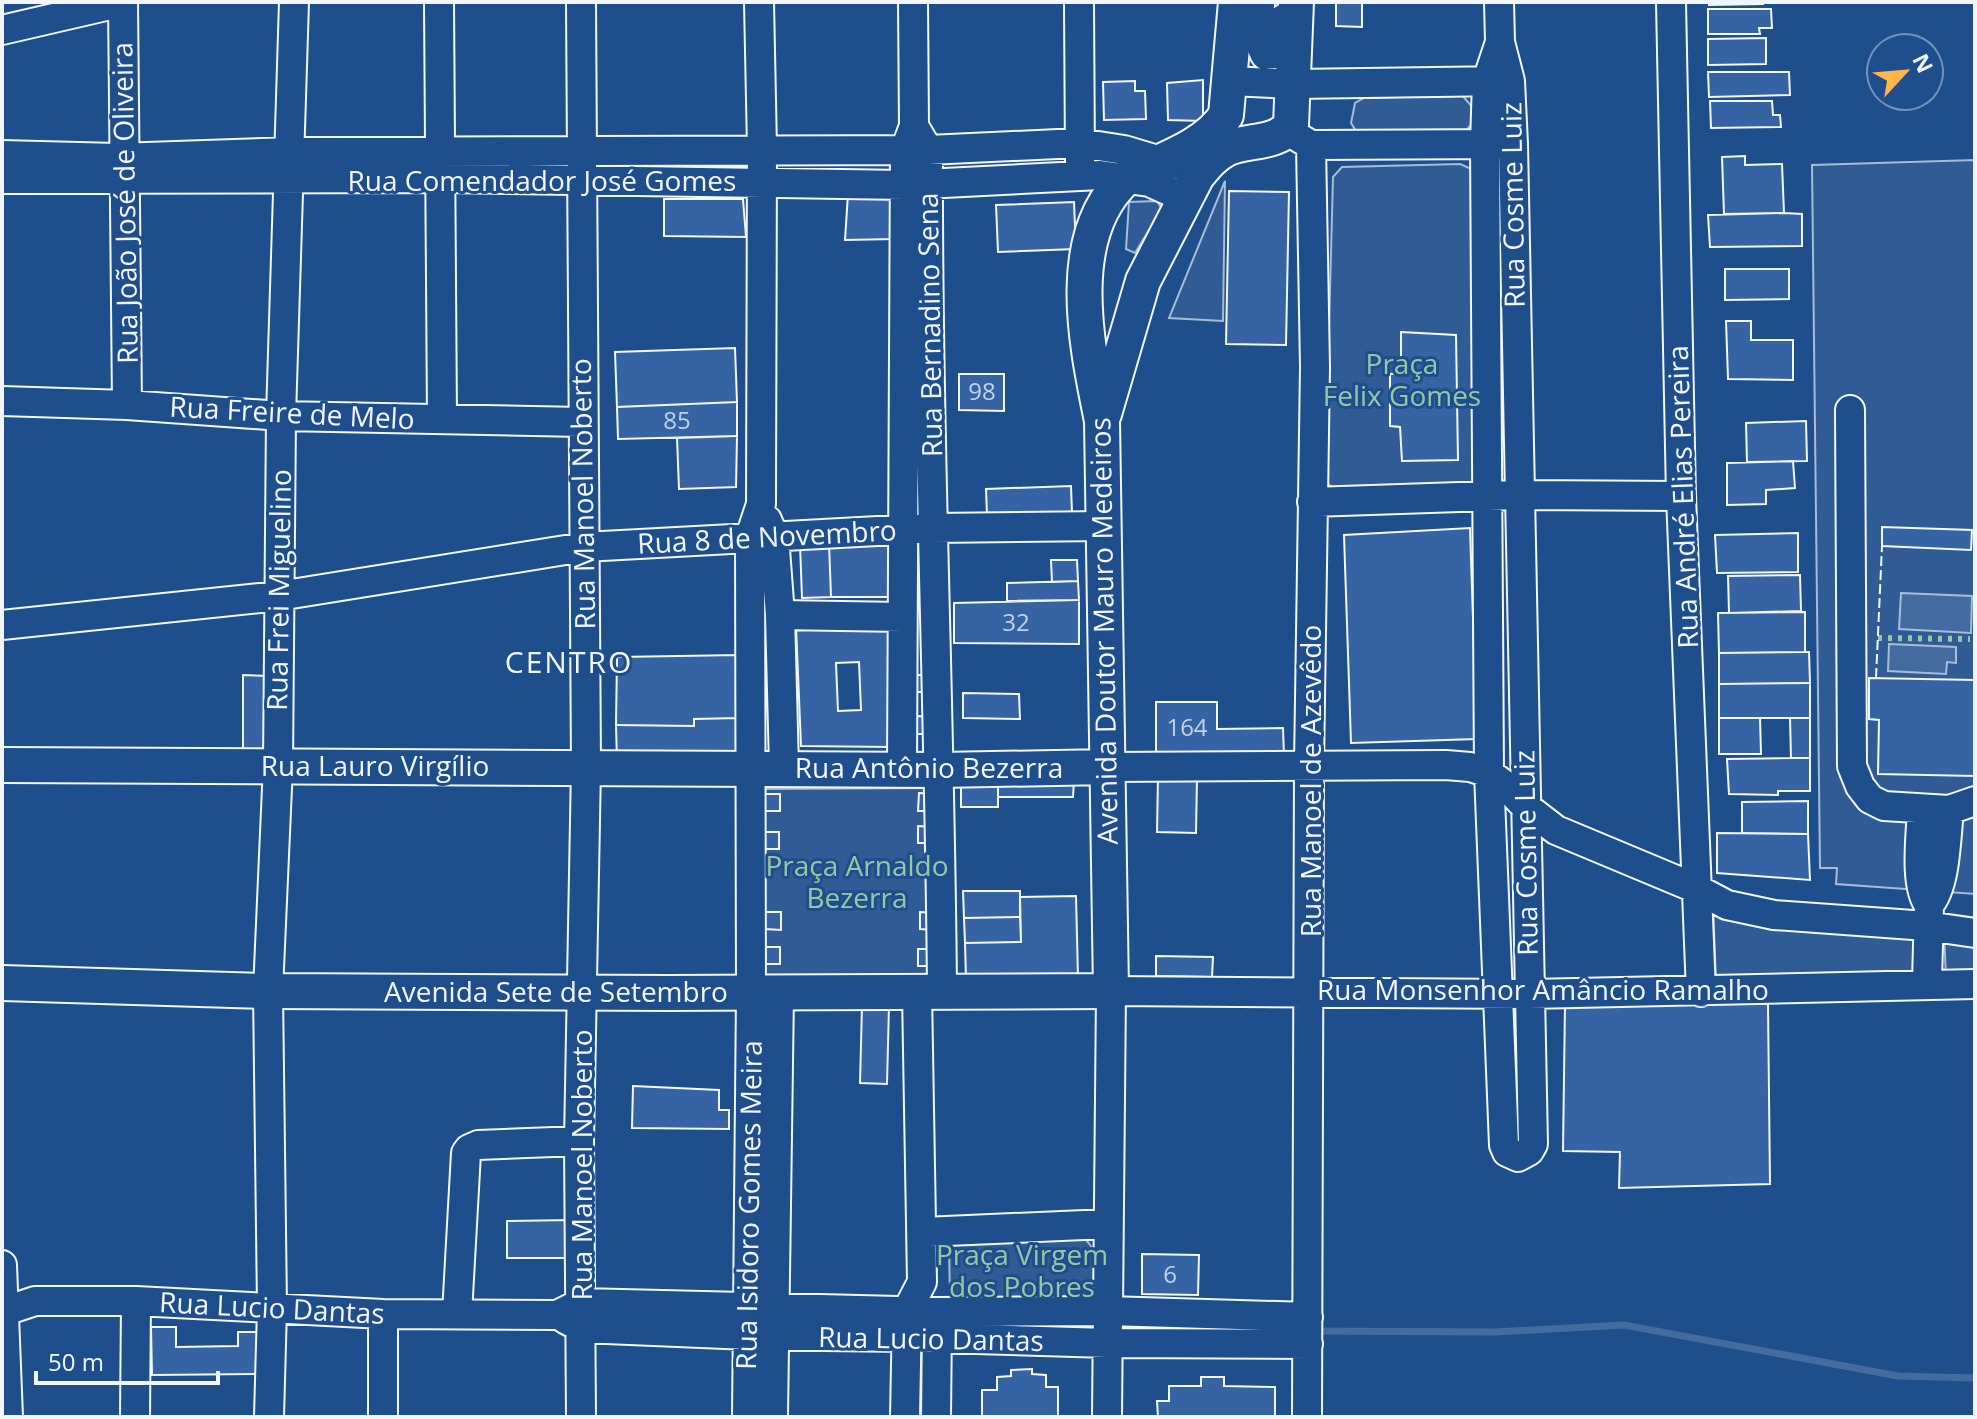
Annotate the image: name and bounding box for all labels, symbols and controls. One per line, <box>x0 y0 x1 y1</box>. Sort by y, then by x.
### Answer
north arrow <box>1865 32 1945 112</box>
street label: Rua João José de Oliveira <box>102 42 146 364</box>
text: N <box>1906 48 1941 77</box>
street label: Rua Cosme Luiz <box>1491 102 1533 308</box>
street label: Rua Comendador José Gomes <box>348 161 736 199</box>
street label: Rua Bernadino Sena <box>908 192 950 458</box>
park label: Praça Felix Gomes <box>1323 344 1481 414</box>
street label: Rua André Elias Pereira <box>1658 345 1706 649</box>
street label: Rua Manoel Noberto <box>561 358 603 630</box>
house number: 98 <box>968 374 996 407</box>
street label: Rua Freire de Melo <box>169 387 416 437</box>
house number: 85 <box>663 403 691 436</box>
street label: Avenida Doutor Mauro Medeiros <box>1080 417 1126 845</box>
street label: Rua Frei Miguelino <box>257 469 299 711</box>
street label: Rua 8 de Novembro <box>636 510 898 562</box>
house number: 32 <box>1002 605 1030 638</box>
street label: Rua Manoel de Azevêdo <box>1291 625 1329 937</box>
district label: CENTRO <box>505 641 633 682</box>
house number: 164 <box>1166 710 1208 743</box>
street label: Rua Lauro Virgílio <box>261 746 489 784</box>
street label: Rua Antônio Bezerra <box>795 748 1063 786</box>
street label: Rua Cosme Luiz <box>1504 750 1546 956</box>
park label: Praça Arnaldo Bezerra <box>765 846 949 916</box>
street label: Rua Monsenhor Amâncio Ramalho <box>1317 970 1769 1008</box>
street label: Avenida Sete de Setembro <box>384 972 728 1010</box>
street label: Rua Manoel Noberto <box>562 1029 600 1301</box>
street label: Rua Isidoro Gomes Meira <box>726 1040 770 1370</box>
park label: Praça Virgem dos Pobres <box>936 1235 1108 1305</box>
house number: 6 <box>1163 1257 1177 1290</box>
street label: Rua Lucio Dantas <box>158 1282 386 1332</box>
street label: Rua Lucio Dantas <box>818 1317 1044 1359</box>
scale bar <box>36 1335 218 1385</box>
text: 50 m <box>48 1345 104 1378</box>

